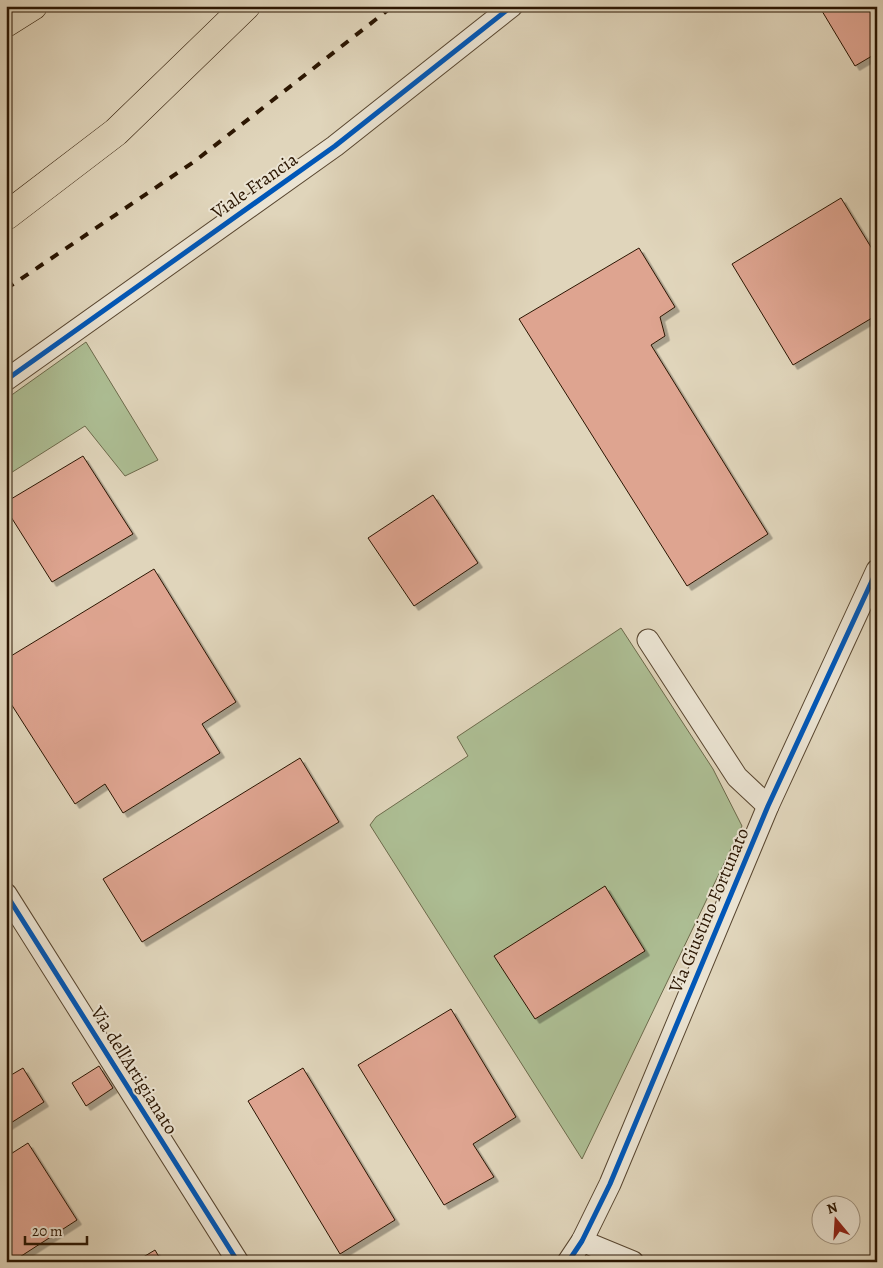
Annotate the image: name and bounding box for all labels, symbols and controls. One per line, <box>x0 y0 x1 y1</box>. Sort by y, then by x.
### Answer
street label: Viale Francia <box>205 146 303 226</box>
street label: Via Giustino Fortunato <box>662 824 755 998</box>
street label: Via dell'Artigianato <box>84 1001 184 1140</box>
north arrow <box>810 1196 860 1246</box>
text: N <box>824 1198 840 1219</box>
scale bar <box>25 1213 88 1245</box>
text: 20 m <box>32 1221 63 1241</box>

